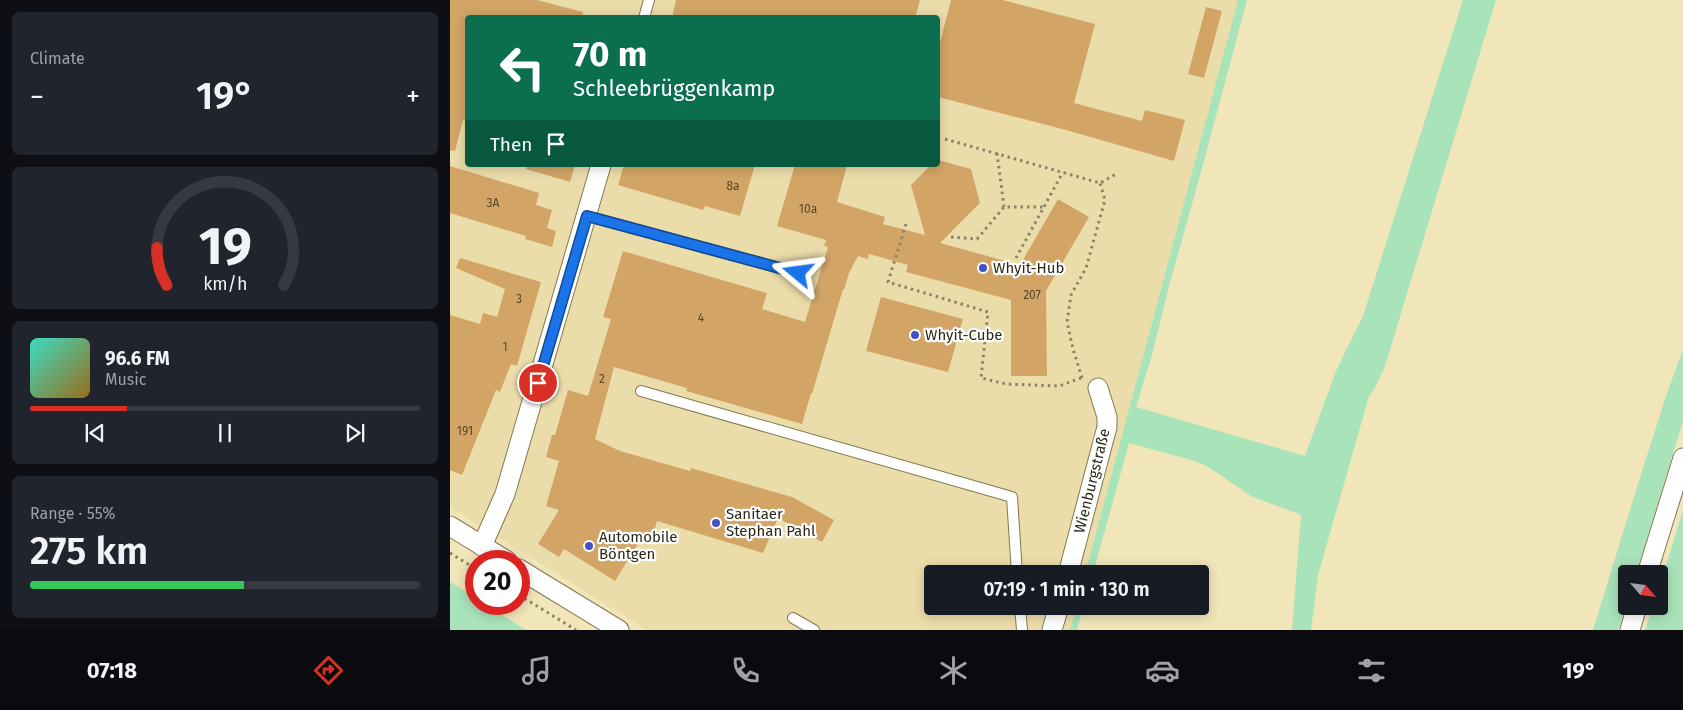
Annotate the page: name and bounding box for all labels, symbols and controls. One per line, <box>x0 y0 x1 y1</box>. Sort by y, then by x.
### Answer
text: 70 m <box>573 33 647 75</box>
icon: left <box>490 35 555 100</box>
text: Climate <box>30 49 85 68</box>
text: 19° <box>196 73 254 119</box>
text: Schleebrüggenkamp <box>573 75 775 102</box>
text: − <box>30 80 44 113</box>
text: + <box>406 80 420 113</box>
icon: arrive <box>542 130 570 158</box>
text: Then <box>490 133 532 156</box>
house number: 8a <box>726 179 740 193</box>
house number: 3A <box>487 196 500 210</box>
house number: 10a <box>799 202 817 216</box>
text: 19 <box>198 215 252 278</box>
position arrow <box>771 246 823 298</box>
place label: Whyit-Hub <box>993 259 1064 277</box>
marker: Whyit-Hub <box>977 262 989 274</box>
text: km/h <box>203 273 247 295</box>
house number: 207 <box>1023 288 1041 302</box>
house number: 3 <box>516 292 522 306</box>
house number: 4 <box>698 311 705 325</box>
place label: Whyit-Cube <box>925 326 1003 344</box>
marker: Whyit-Cube <box>909 329 921 341</box>
house number: 1 <box>502 340 508 354</box>
text: 96.6 FM <box>105 347 170 370</box>
pin <box>517 362 559 404</box>
icon: arrive <box>524 369 552 397</box>
text: Music <box>105 370 146 389</box>
house number: 2 <box>599 372 605 386</box>
icon: previous <box>81 419 109 447</box>
icon: pause <box>211 419 239 447</box>
icon: next <box>341 419 369 447</box>
house number: 191 <box>457 424 473 438</box>
street label: Wienburgstraße <box>1070 427 1114 535</box>
text: Range · 55% <box>30 504 116 523</box>
place label: Sanitaer Stephan Pahl <box>726 505 816 540</box>
marker: Sanitaer Stephan Pahl <box>710 517 722 529</box>
text: 275 km <box>30 528 148 574</box>
place label: Automobile Böntgen <box>599 528 678 563</box>
marker: Automobile Böntgen <box>583 540 595 552</box>
speed limit sign: 20 <box>465 550 530 615</box>
north arrow <box>1618 565 1668 615</box>
map controls <box>1618 565 1668 615</box>
text: 07:19 · 1 min · 130 m <box>983 578 1150 601</box>
icon: directions <box>311 653 346 688</box>
icon: music <box>519 653 554 688</box>
icon: phone <box>728 653 763 688</box>
icon: climate <box>936 653 971 688</box>
icon: car <box>1145 653 1180 688</box>
icon: filters <box>1354 653 1389 688</box>
text: 07:18 <box>87 657 137 684</box>
text: 19° <box>1562 657 1596 684</box>

